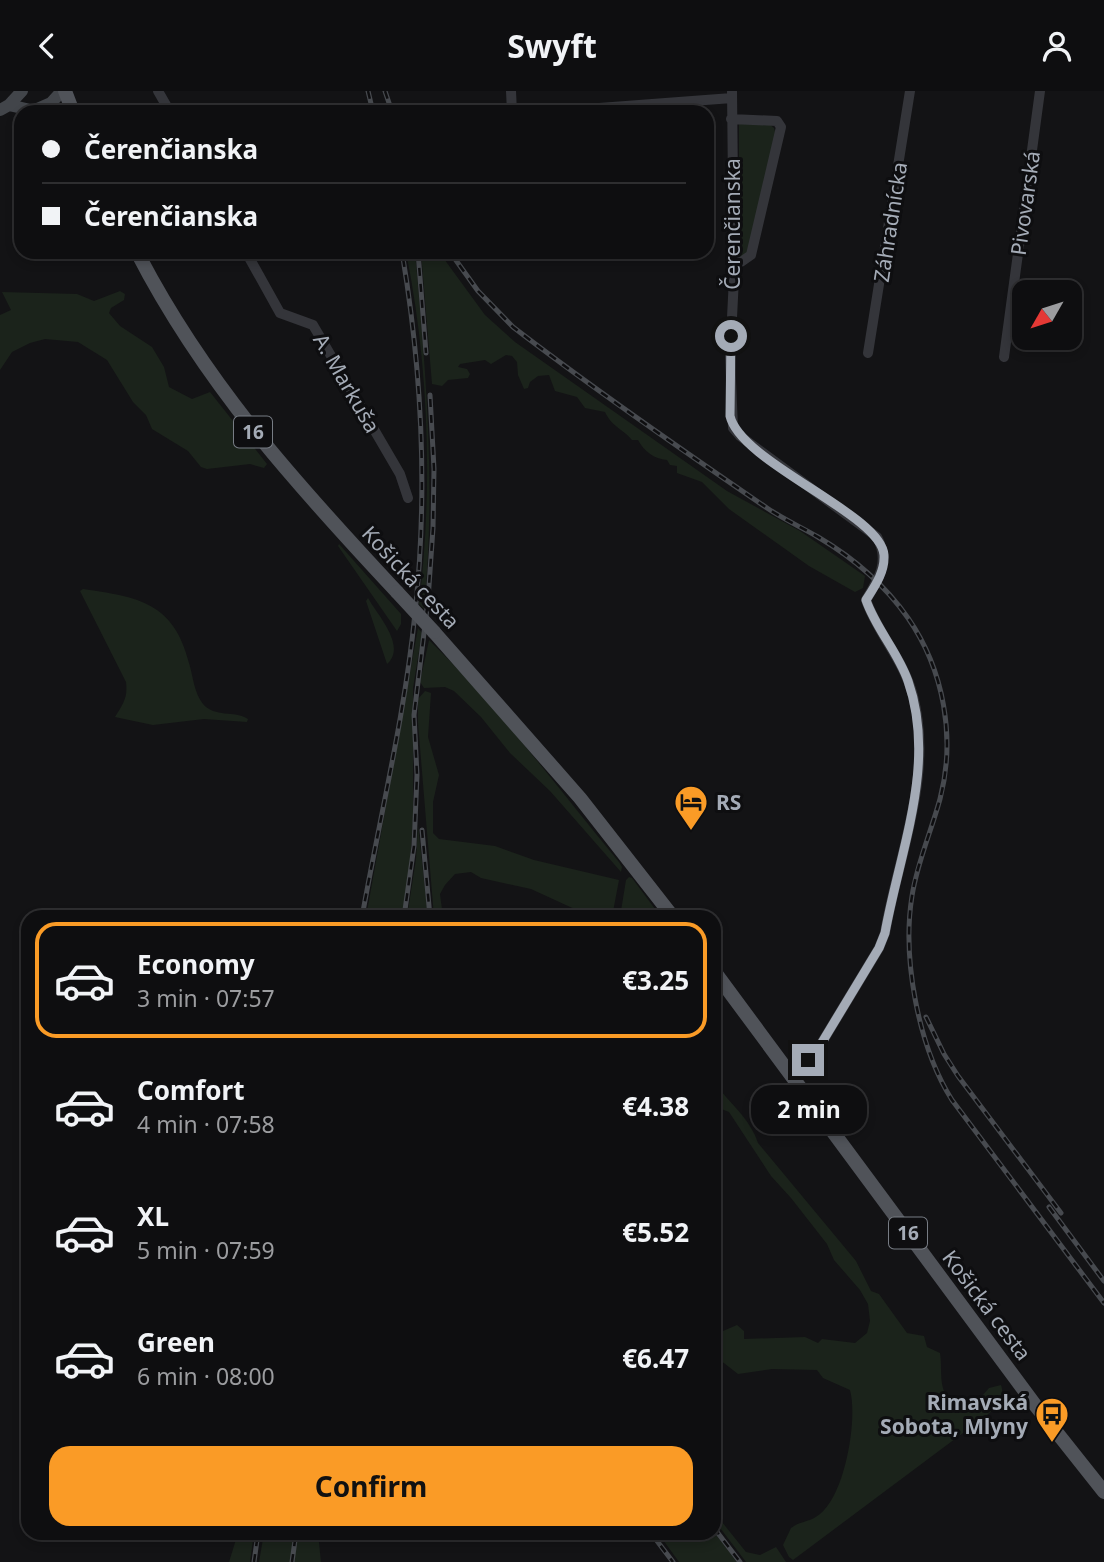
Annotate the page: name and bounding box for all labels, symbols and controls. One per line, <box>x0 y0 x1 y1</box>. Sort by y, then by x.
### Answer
text: Swyft <box>507 24 597 67</box>
icon: back <box>28 27 66 65</box>
icon: person <box>1038 27 1076 65</box>
text: Čerenčianska <box>84 131 258 167</box>
street label: Pivovarská <box>1004 149 1046 257</box>
street label: Čerenčianska <box>718 158 746 290</box>
street label: Záhradnícka <box>867 160 913 284</box>
text: Čerenčianska <box>84 198 258 234</box>
north arrow <box>1012 280 1082 350</box>
map controls <box>1012 280 1082 350</box>
route start <box>715 320 747 352</box>
street label: A. Markuša <box>307 328 387 438</box>
road number: 16 <box>234 417 272 447</box>
street label: Košická cesta <box>356 520 466 634</box>
hotel icon: RS <box>672 783 710 832</box>
place label: RS <box>716 788 741 816</box>
text: Economy <box>137 946 255 982</box>
icon: car <box>53 949 116 1012</box>
text: €3.25 <box>622 962 689 998</box>
text: 3 min · 07:57 <box>137 982 275 1014</box>
route end <box>792 1044 824 1076</box>
text: Comfort <box>137 1072 245 1108</box>
icon: car <box>53 1075 116 1138</box>
callout: 2 min <box>750 1084 866 1133</box>
text: €4.38 <box>622 1088 689 1124</box>
text: 2 min <box>777 1093 841 1125</box>
text: 4 min · 07:58 <box>137 1108 275 1140</box>
text: XL <box>137 1198 169 1234</box>
icon: car <box>53 1201 116 1264</box>
text: €5.52 <box>622 1214 689 1250</box>
road number: 16 <box>889 1217 927 1249</box>
text: 5 min · 07:59 <box>137 1234 275 1266</box>
street label: Košická cesta <box>936 1244 1038 1366</box>
text: Green <box>137 1324 215 1360</box>
icon: car <box>53 1327 116 1390</box>
text: €6.47 <box>622 1340 689 1376</box>
text: 6 min · 08:00 <box>137 1360 275 1392</box>
place label: Rimavská Sobota, Mlyny <box>880 1388 1028 1440</box>
bus stop icon: Rimavská Sobota, Mlyny <box>1033 1395 1071 1444</box>
button: Confirm <box>49 1446 693 1526</box>

